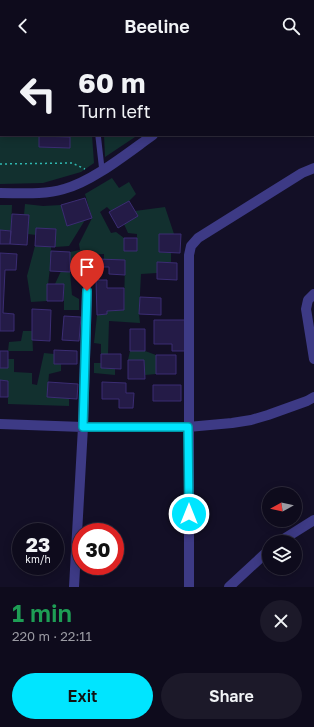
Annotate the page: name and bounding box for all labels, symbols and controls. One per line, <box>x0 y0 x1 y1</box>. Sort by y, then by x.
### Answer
icon: back <box>12 15 34 37</box>
text: Beeline <box>124 15 190 37</box>
icon: search <box>280 15 302 37</box>
text: 60 m <box>78 66 145 99</box>
icon: left <box>12 68 64 120</box>
text: Turn left <box>78 100 151 122</box>
pin <box>70 250 104 291</box>
icon: arrive <box>76 256 98 278</box>
north arrow <box>262 487 302 527</box>
map controls <box>262 487 302 575</box>
position arrow <box>168 493 210 535</box>
speed limit sign: 30 <box>72 523 124 575</box>
text: 23 <box>26 532 50 556</box>
button: layers <box>262 535 302 575</box>
text: km/h <box>25 553 51 565</box>
text: 1 min <box>12 598 72 627</box>
button: close <box>260 600 302 642</box>
text: 220 m · 22:11 <box>12 628 92 644</box>
button: Exit <box>12 673 153 719</box>
button: Share <box>161 673 302 719</box>

